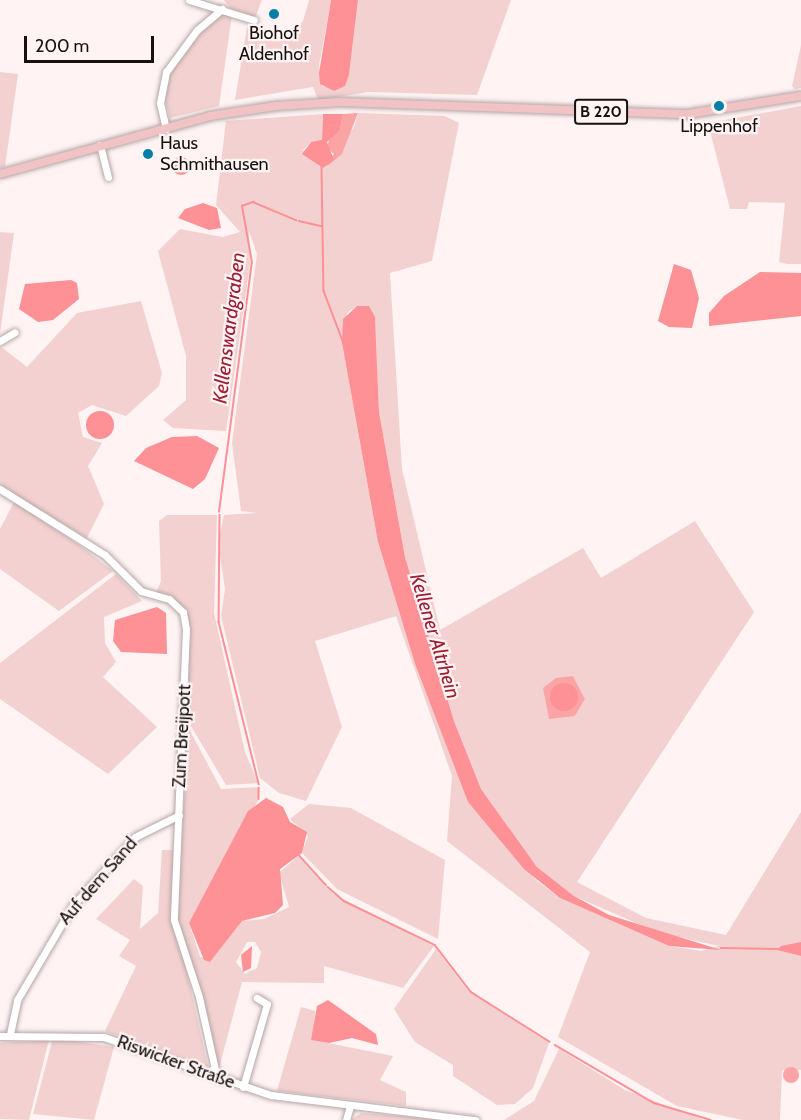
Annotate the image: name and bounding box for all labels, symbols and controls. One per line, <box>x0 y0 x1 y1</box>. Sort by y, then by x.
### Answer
marker: Biohof Aldenhof <box>267 7 281 21</box>
place label: Biohof Aldenhof <box>239 23 309 66</box>
scale bar <box>27 24 158 62</box>
text: 200 m <box>35 35 89 57</box>
road number: B 220 <box>574 99 628 125</box>
marker: Lippenhof <box>712 99 726 113</box>
place label: Lippenhof <box>680 115 758 137</box>
place label: Haus Schmithausen <box>160 133 269 176</box>
marker: Haus Schmithausen <box>141 147 155 161</box>
water label: Kellenswardgraben <box>208 251 250 405</box>
water label: Kellener Altrhein <box>405 571 465 701</box>
street label: Zum Breijpott <box>169 684 195 788</box>
street label: Auf dem Sand <box>54 833 142 929</box>
street label: Riswicker Straße <box>114 1031 238 1093</box>

